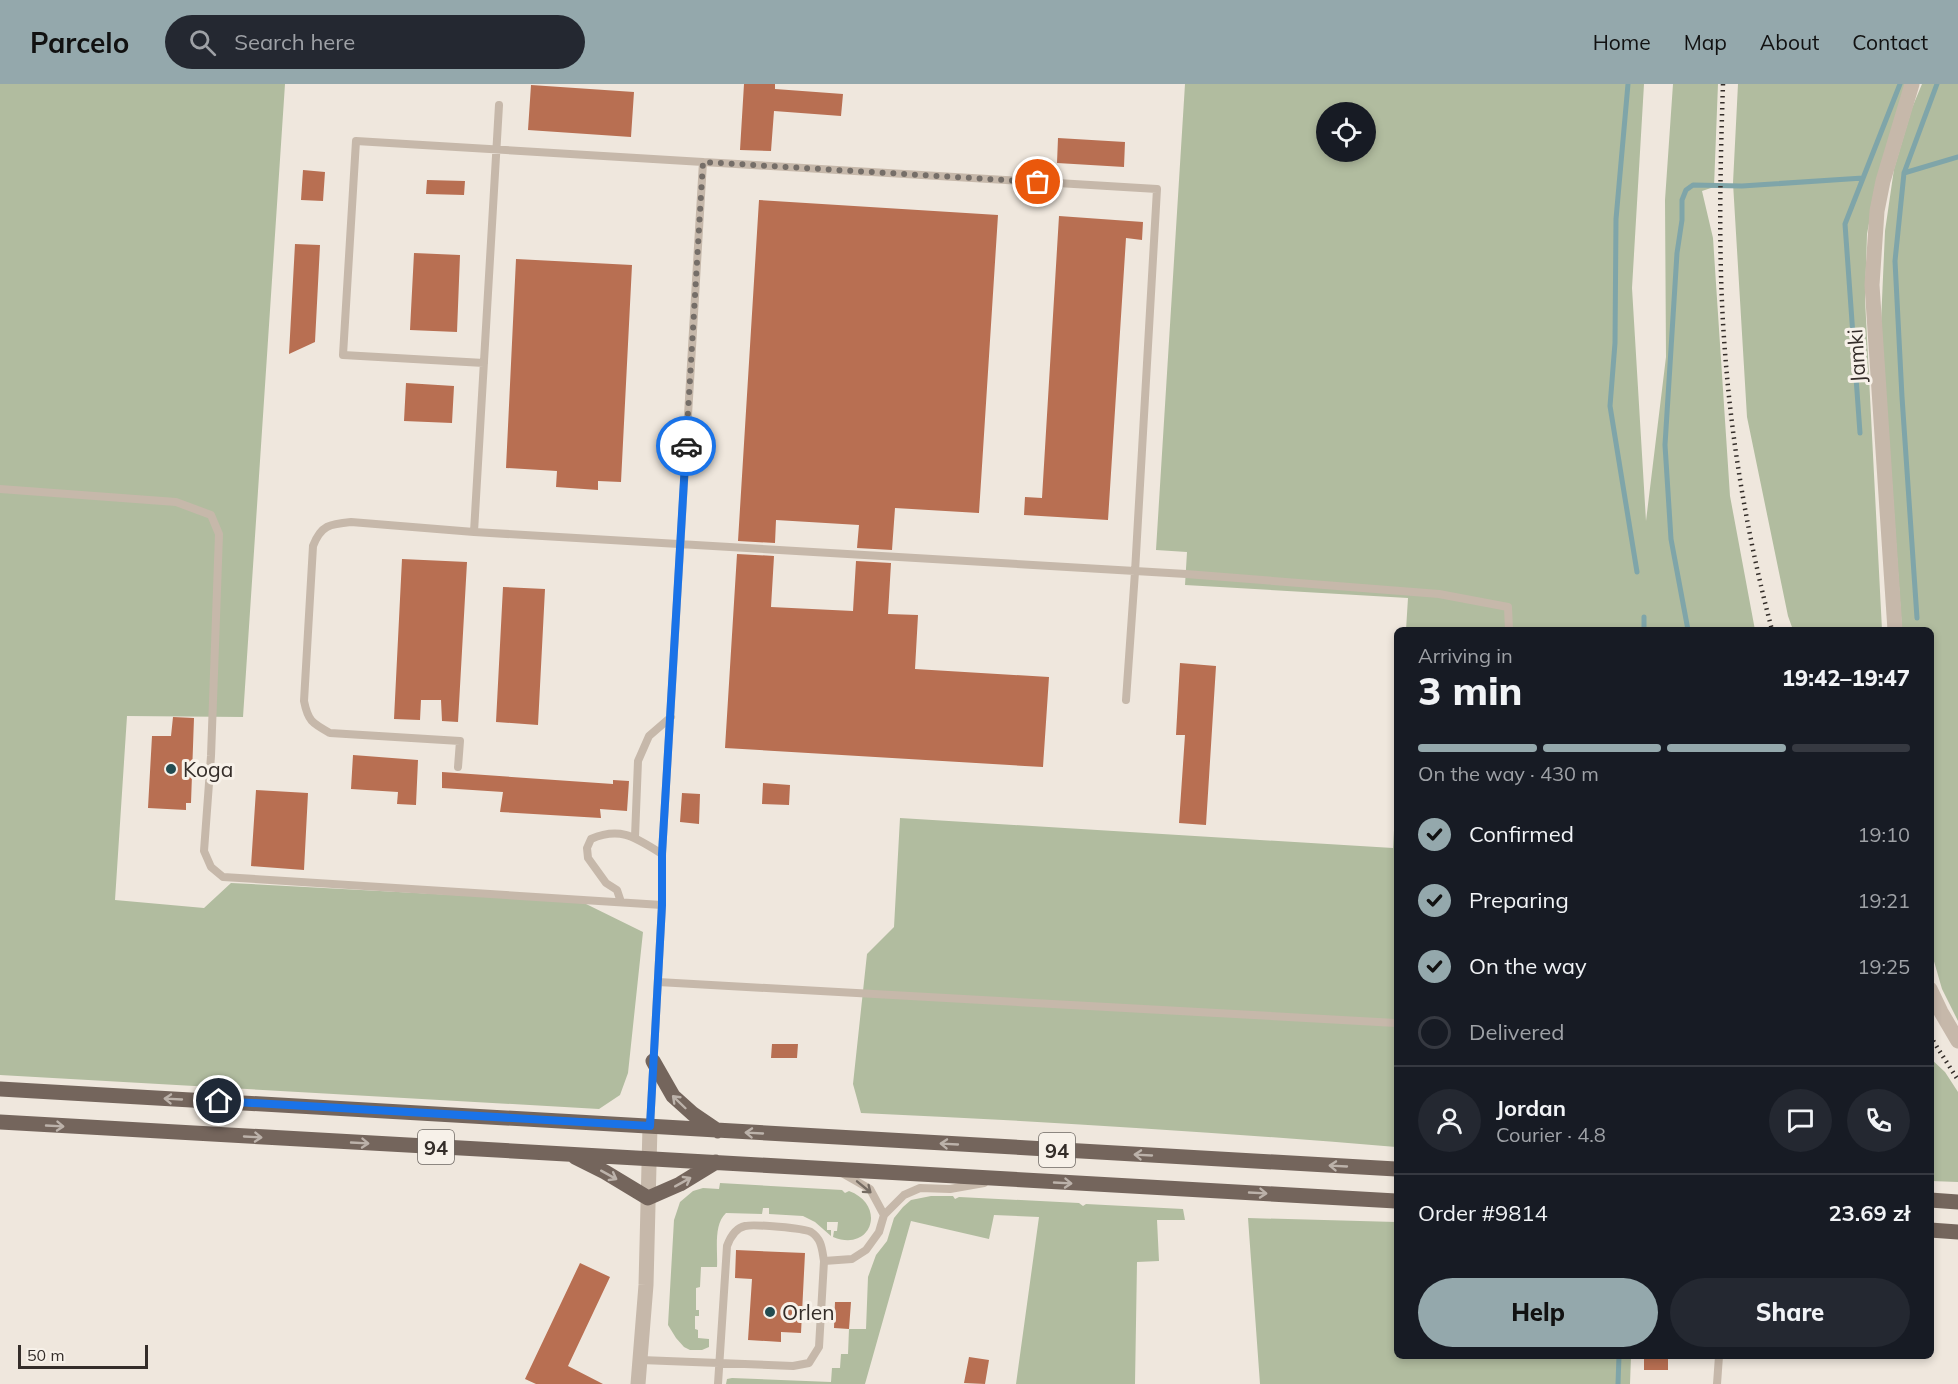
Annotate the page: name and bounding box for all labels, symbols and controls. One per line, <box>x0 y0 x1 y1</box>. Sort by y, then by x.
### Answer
search box <box>165 15 585 69</box>
text: Parcelo <box>30 25 129 60</box>
icon: search <box>186 26 219 59</box>
text: Search here <box>234 28 355 56</box>
text: Home <box>1593 29 1651 55</box>
text: Map <box>1684 29 1727 55</box>
text: About <box>1760 29 1819 55</box>
text: Contact <box>1852 29 1928 55</box>
map controls <box>1316 102 1376 162</box>
button: locate <box>1316 102 1376 162</box>
pin <box>1012 156 1063 207</box>
icon: bag <box>1021 165 1054 198</box>
street label: Jamki <box>1841 328 1871 384</box>
courier <box>656 416 716 476</box>
icon: car <box>670 430 703 463</box>
text: Arriving in <box>1418 643 1513 668</box>
text: 19:42–19:47 <box>1782 664 1910 692</box>
text: 3 min <box>1418 666 1523 715</box>
place label: Koga <box>183 756 233 782</box>
text: On the way · 430 m <box>1418 761 1599 786</box>
marker: Koga <box>164 762 178 776</box>
icon: check <box>1418 818 1451 851</box>
text: Confirmed <box>1469 820 1574 848</box>
text: 19:10 <box>1857 822 1910 847</box>
icon: check <box>1418 884 1451 917</box>
text: Preparing <box>1469 886 1569 914</box>
text: 19:21 <box>1857 888 1910 913</box>
icon: check <box>1418 950 1451 983</box>
text: On the way <box>1469 952 1587 980</box>
text: 19:25 <box>1857 954 1910 979</box>
text: Delivered <box>1469 1018 1564 1046</box>
pin <box>193 1075 244 1126</box>
icon: home <box>202 1084 235 1117</box>
button: person <box>1418 1089 1481 1152</box>
button: chat <box>1769 1089 1832 1152</box>
button: phone <box>1847 1089 1910 1152</box>
one-way arrow <box>163 1093 183 1104</box>
one-way arrow <box>672 1094 687 1109</box>
text: Jordan <box>1496 1094 1566 1122</box>
one-way arrow <box>45 1120 65 1131</box>
text: Courier · 4.8 <box>1496 1122 1606 1147</box>
one-way arrow <box>745 1127 765 1138</box>
road number: 94 <box>418 1130 454 1164</box>
one-way arrow <box>243 1131 263 1142</box>
road number: 94 <box>1039 1133 1075 1167</box>
one-way arrow <box>350 1137 370 1148</box>
one-way arrow <box>939 1138 959 1149</box>
one-way arrow <box>1134 1149 1154 1160</box>
one-way arrow <box>1329 1160 1349 1171</box>
one-way arrow <box>600 1170 618 1181</box>
one-way arrow <box>673 1176 691 1187</box>
one-way arrow <box>1053 1177 1073 1188</box>
one-way arrow <box>856 1180 872 1193</box>
one-way arrow <box>1247 1188 1267 1199</box>
text: Order #9814 <box>1418 1199 1548 1227</box>
text: 23.69 zł <box>1828 1199 1910 1227</box>
button: Help <box>1418 1278 1658 1347</box>
button: Share <box>1670 1278 1910 1347</box>
place label: Orlen <box>782 1299 835 1325</box>
marker: Orlen <box>763 1305 777 1319</box>
scale bar <box>18 1342 148 1370</box>
text: 50 m <box>27 1345 64 1365</box>

